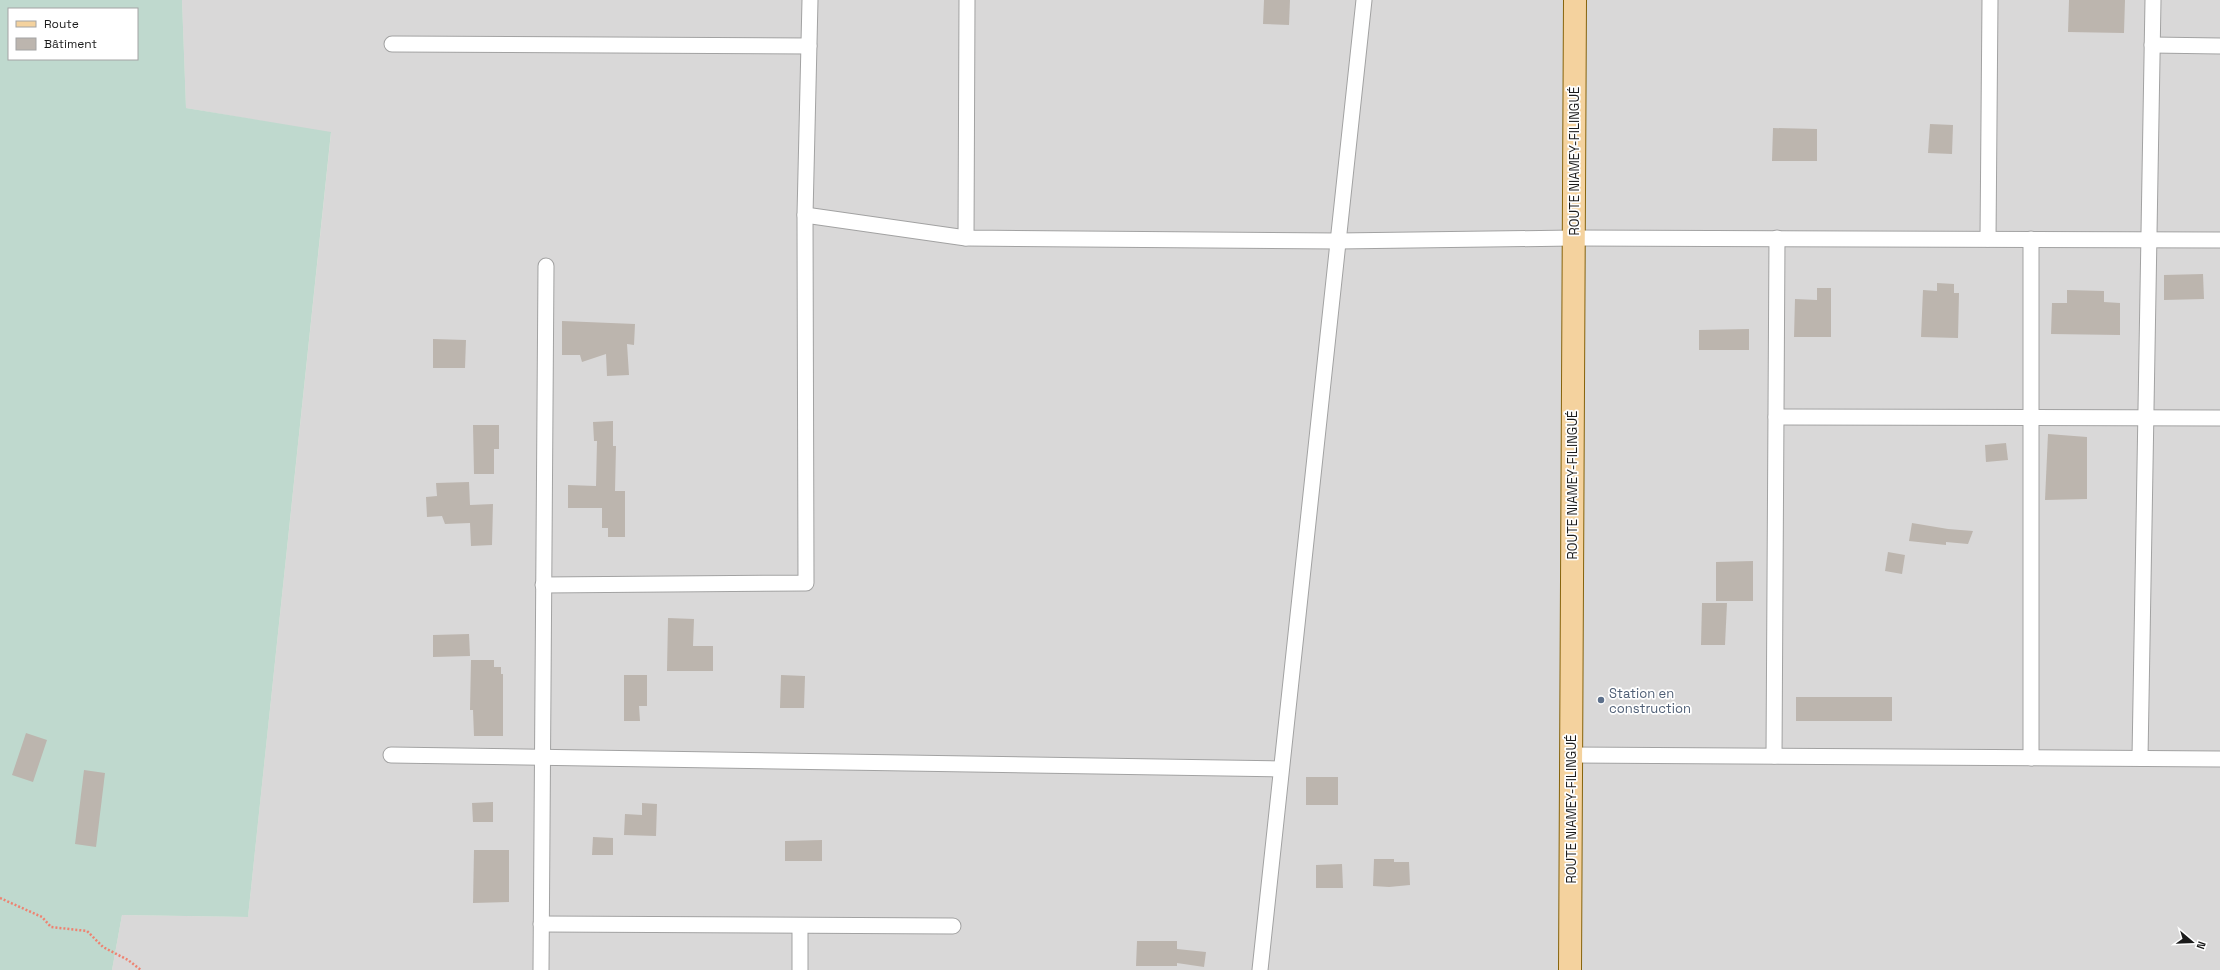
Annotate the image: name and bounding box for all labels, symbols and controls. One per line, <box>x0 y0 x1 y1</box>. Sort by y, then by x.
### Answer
legend <box>8 8 138 60</box>
text: Route <box>44 16 79 32</box>
text: Bâtiment <box>44 36 97 52</box>
street label: ROUTE NIAMEY-FILINGUÉ <box>1566 87 1583 235</box>
street label: ROUTE NIAMEY-FILINGUÉ <box>1564 411 1581 559</box>
place label: Station en construction <box>1609 685 1691 717</box>
marker: Station en construction <box>1596 695 1606 705</box>
street label: ROUTE NIAMEY-FILINGUÉ <box>1563 735 1580 883</box>
north arrow <box>2172 922 2212 962</box>
text: N <box>2194 939 2209 951</box>

